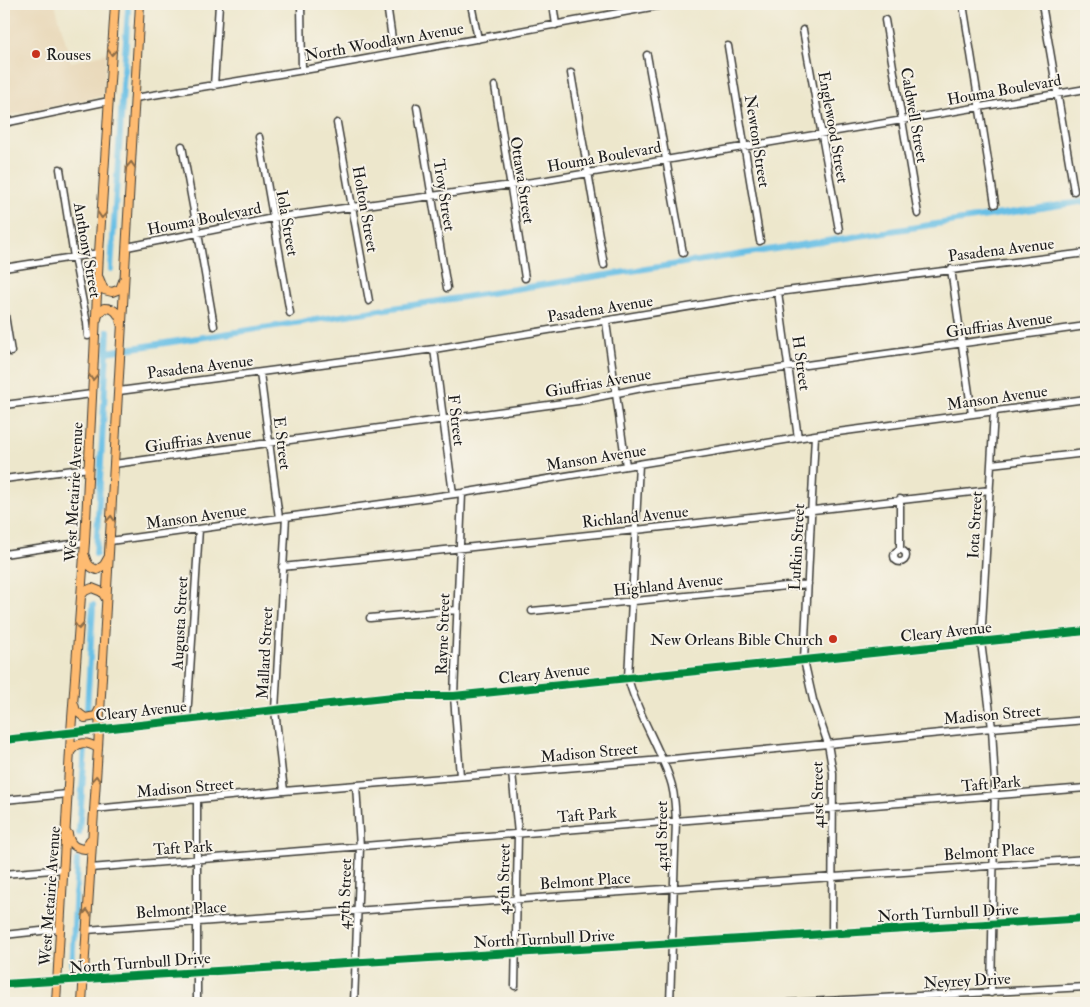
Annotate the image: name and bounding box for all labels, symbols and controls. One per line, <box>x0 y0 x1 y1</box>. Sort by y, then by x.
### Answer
street label: North Woodlawn Avenue <box>303 18 465 66</box>
place label: Rouses <box>46 45 91 65</box>
marker: Rouses <box>30 48 42 60</box>
one-way arrow <box>107 49 118 57</box>
street label: Caldwell Street <box>896 66 932 164</box>
street label: Englewood Street <box>813 70 853 185</box>
street label: Houma Boulevard <box>946 70 1063 110</box>
street label: Newton Street <box>740 93 774 189</box>
street label: Ottawa Street <box>505 135 539 225</box>
street label: Houma Boulevard <box>546 137 663 177</box>
street label: Troy Street <box>428 158 460 233</box>
one-way arrow <box>126 161 137 169</box>
street label: Holton Street <box>348 164 382 254</box>
street label: Iola Street <box>271 189 303 258</box>
street label: Houma Boulevard <box>146 198 263 240</box>
street label: Anthony Street <box>69 200 105 299</box>
one-way arrow <box>96 211 107 219</box>
street label: Pasadena Avenue <box>947 234 1056 266</box>
street label: Pasadena Avenue <box>546 291 655 327</box>
street label: Giuffrias Avenue <box>945 308 1054 342</box>
street label: H Street <box>787 334 815 392</box>
street label: Pasadena Avenue <box>146 351 255 383</box>
street label: Giuffrias Avenue <box>544 364 653 402</box>
one-way arrow <box>88 374 98 381</box>
street label: Manson Avenue <box>946 381 1049 415</box>
street label: F Street <box>443 393 469 447</box>
street label: E Street <box>269 415 295 471</box>
street label: West Metairie Avenue <box>60 421 88 563</box>
street label: Giuffrias Avenue <box>144 423 253 457</box>
street label: Manson Avenue <box>545 440 648 476</box>
street label: Iota Street <box>963 491 987 559</box>
street label: Manson Avenue <box>145 500 248 534</box>
street label: Richland Avenue <box>581 501 690 533</box>
street label: Lufkin Street <box>785 503 809 591</box>
one-way arrow <box>106 515 117 523</box>
street label: Highland Avenue <box>612 569 724 601</box>
street label: Augusta Street <box>168 576 192 671</box>
street label: Rayne Street <box>432 593 454 675</box>
street label: Mallard Street <box>253 606 277 700</box>
street label: Cleary Avenue <box>899 617 993 647</box>
one-way arrow <box>73 623 84 631</box>
place label: New Orleans Bible Church <box>650 630 824 650</box>
marker: New Orleans Bible Church <box>827 633 839 645</box>
street label: Cleary Avenue <box>497 659 591 689</box>
street label: Cleary Avenue <box>94 696 188 726</box>
street label: Madison Street <box>943 701 1042 729</box>
street label: Madison Street <box>540 739 639 767</box>
street label: 41st Street <box>807 761 829 829</box>
street label: Taft Park <box>961 771 1022 797</box>
one-way arrow <box>91 774 102 782</box>
street label: Madison Street <box>136 774 235 802</box>
street label: 43rd Street <box>652 801 672 871</box>
street label: Taft Park <box>557 802 618 828</box>
street label: West Metairie Avenue <box>35 825 65 968</box>
street label: Taft Park <box>153 836 214 860</box>
street label: Belmont Place <box>943 839 1036 865</box>
street label: 45th Street <box>493 843 515 915</box>
street label: 47th Street <box>334 858 356 930</box>
street label: Belmont Place <box>539 868 632 894</box>
street label: Belmont Place <box>135 897 228 923</box>
street label: North Turnbull Drive <box>877 899 1020 927</box>
one-way arrow <box>81 909 92 917</box>
street label: North Turnbull Drive <box>473 925 616 953</box>
street label: North Turnbull Drive <box>69 948 212 978</box>
street label: Neyrey Drive <box>923 969 1011 993</box>

